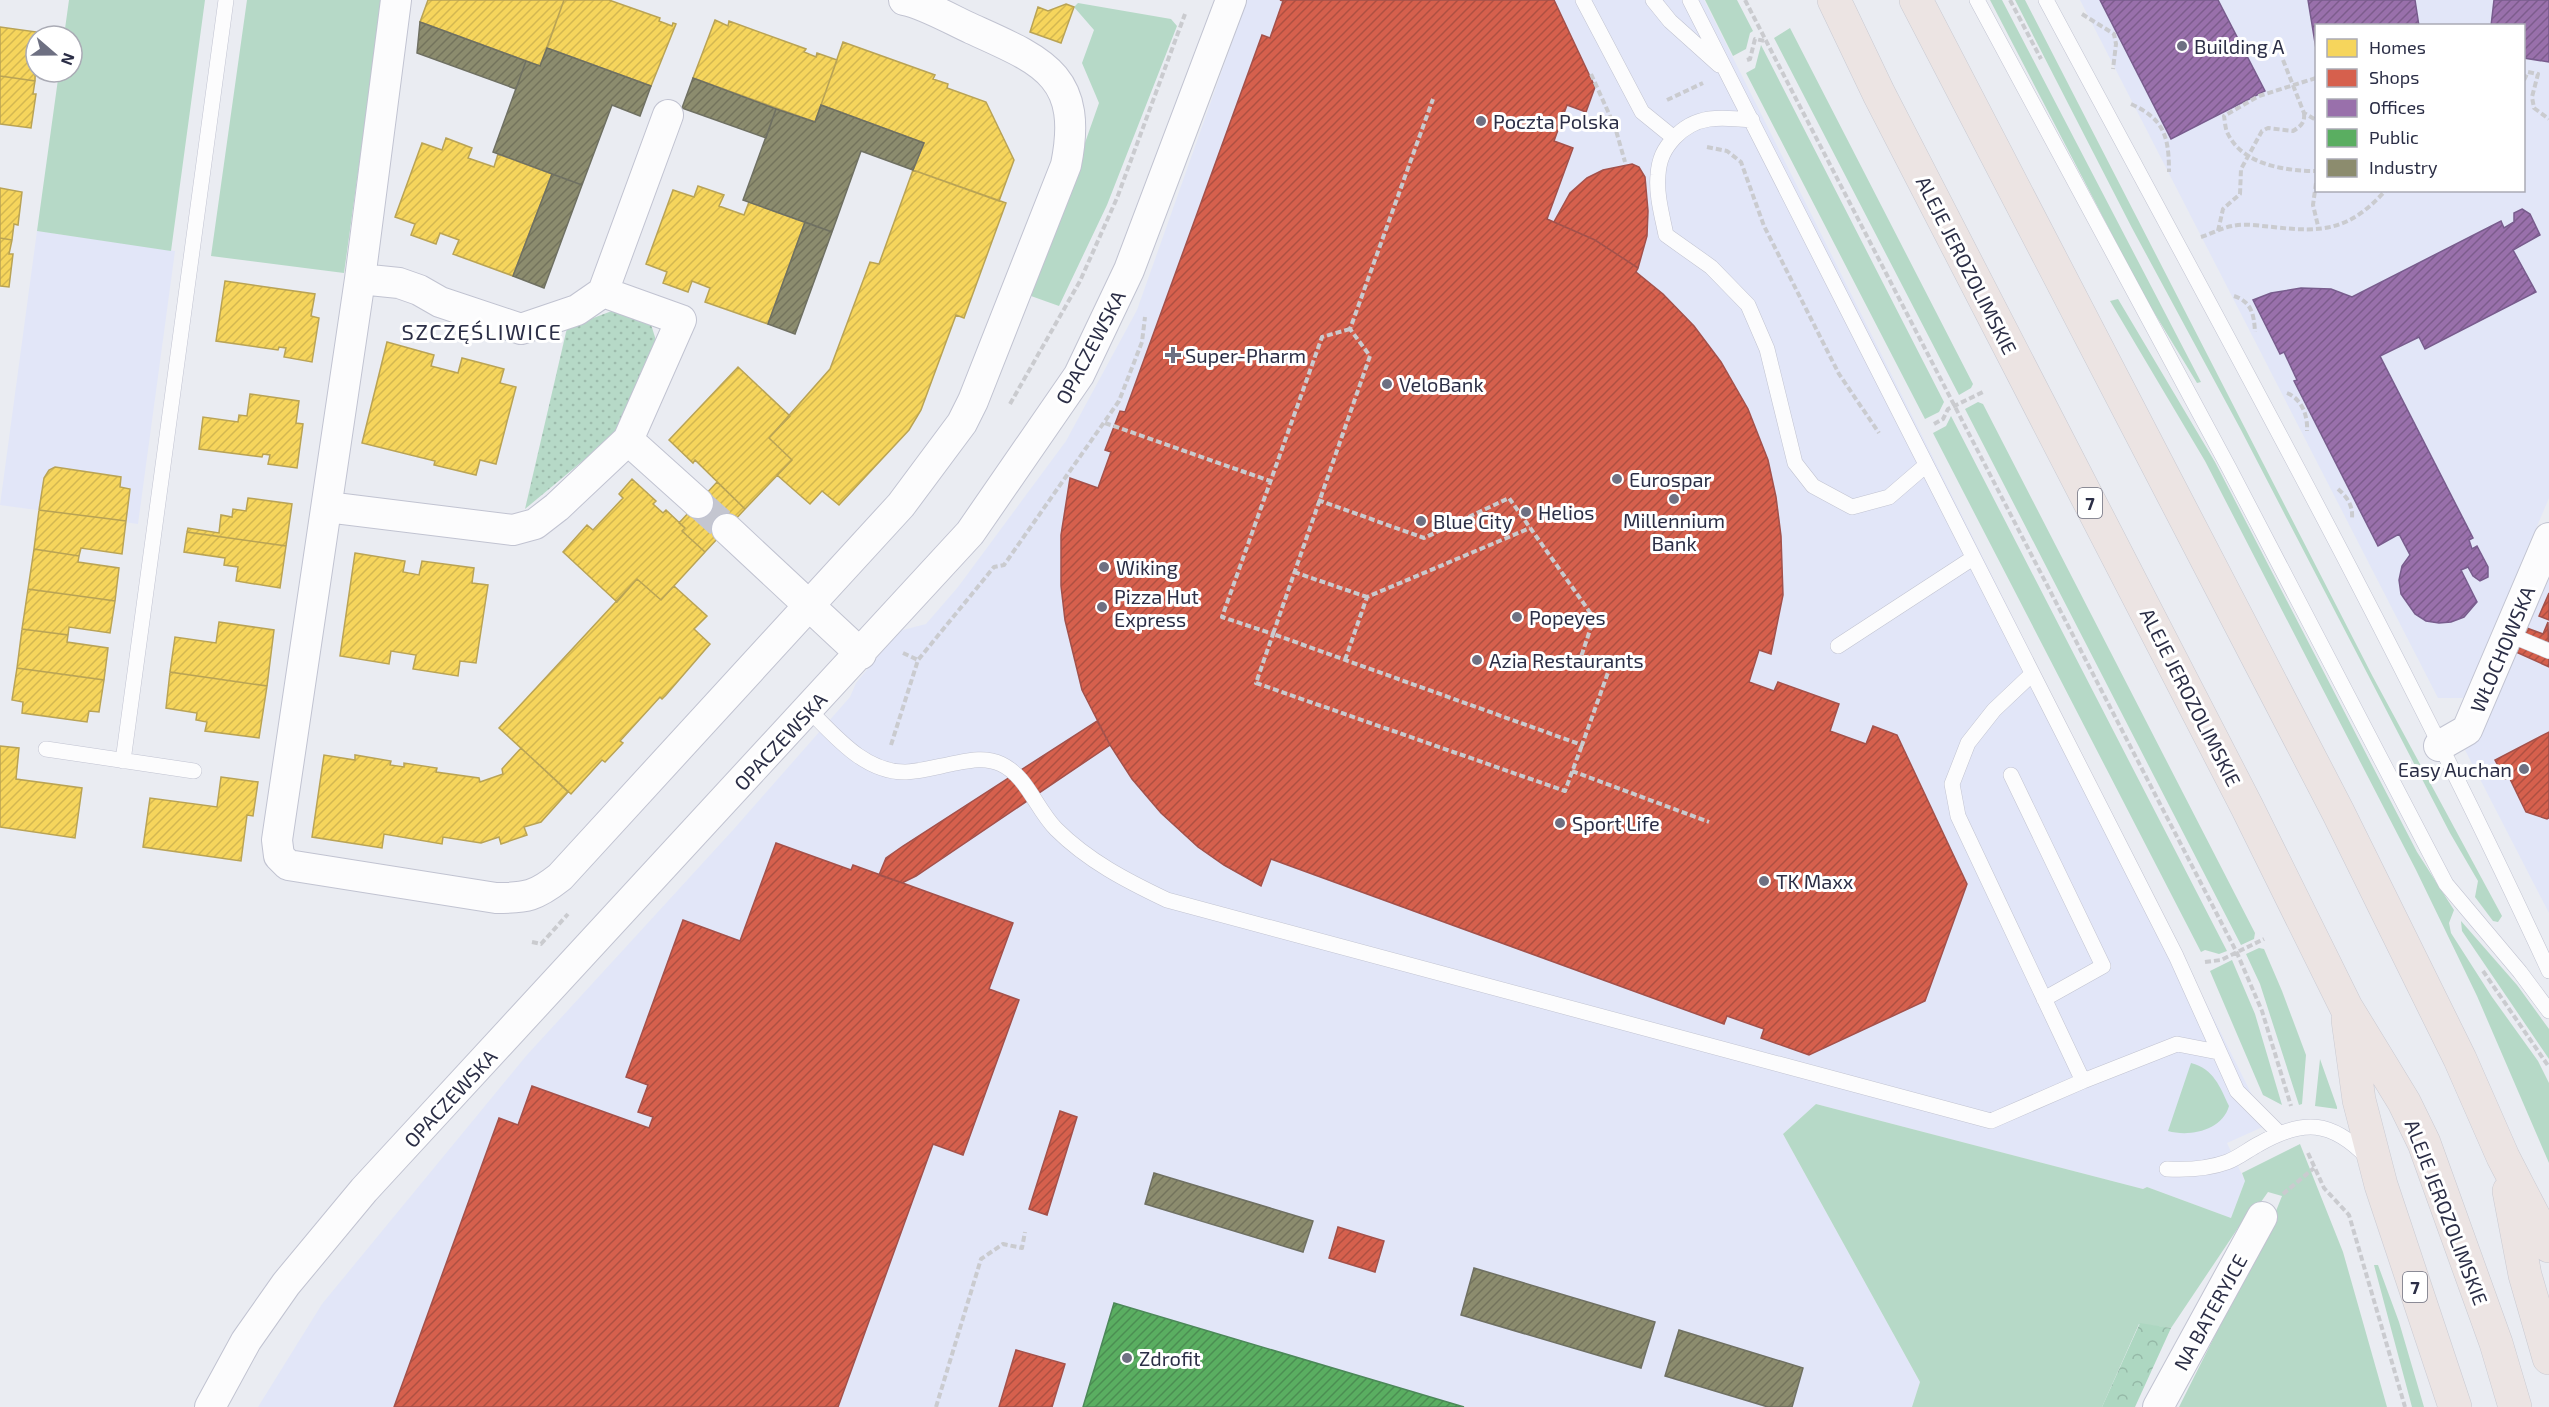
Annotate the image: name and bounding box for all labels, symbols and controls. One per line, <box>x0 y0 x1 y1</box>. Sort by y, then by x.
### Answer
north arrow <box>24 24 84 84</box>
legend <box>2315 24 2525 192</box>
place label: Building A <box>2194 34 2285 58</box>
text: Homes <box>2369 36 2426 58</box>
marker: Building A <box>2175 39 2189 53</box>
text: N <box>58 51 79 68</box>
text: Shops <box>2369 66 2419 88</box>
text: Offices <box>2369 96 2425 118</box>
place label: Poczta Polska <box>1493 109 1619 133</box>
marker: Poczta Polska <box>1474 114 1488 128</box>
text: Public <box>2369 126 2419 148</box>
text: Industry <box>2369 156 2438 178</box>
street label: ALEJE JEROZOLIMSKIE <box>1912 172 2022 358</box>
street label: OPACZEWSKA <box>1050 286 1130 408</box>
district label: SZCZĘŚLIWICE <box>402 318 562 344</box>
place label: Super-Pharm <box>1185 343 1306 367</box>
marker: Super-Pharm <box>1166 348 1180 362</box>
place label: VeloBank <box>1399 372 1484 396</box>
marker: VeloBank <box>1380 377 1394 391</box>
place label: Eurospar <box>1629 467 1711 491</box>
marker: Eurospar <box>1610 472 1624 486</box>
road number: 7 <box>2078 488 2102 518</box>
marker: Millennium Bank <box>1667 492 1681 506</box>
place label: Helios <box>1538 500 1595 524</box>
marker: Helios <box>1519 505 1533 519</box>
place label: Millennium Bank <box>1623 508 1725 555</box>
place label: Blue City <box>1433 509 1513 533</box>
marker: Blue City <box>1414 514 1428 528</box>
place label: Wiking <box>1116 555 1178 579</box>
marker: Wiking <box>1097 560 1111 574</box>
street label: WŁOCHOWSKA <box>2465 582 2540 716</box>
place label: Pizza Hut Express <box>1114 584 1199 631</box>
marker: Pizza Hut Express <box>1095 600 1109 614</box>
street label: ALEJE JEROZOLIMSKIE <box>2136 604 2246 790</box>
place label: Popeyes <box>1529 605 1606 629</box>
marker: Popeyes <box>1510 610 1524 624</box>
place label: Azia Restaurants <box>1489 648 1644 672</box>
marker: Azia Restaurants <box>1470 653 1484 667</box>
street label: OPACZEWSKA <box>729 687 832 795</box>
place label: Easy Auchan <box>2398 757 2512 781</box>
marker: Easy Auchan <box>2517 762 2531 776</box>
place label: Sport Life <box>1572 811 1660 835</box>
marker: Sport Life <box>1553 816 1567 830</box>
place label: TK Maxx <box>1776 869 1854 893</box>
marker: TK Maxx <box>1757 874 1771 888</box>
street label: OPACZEWSKA <box>399 1044 502 1152</box>
street label: ALEJE JEROZOLIMSKIE <box>2401 1116 2493 1308</box>
street label: NA BATERYJCE <box>2168 1250 2252 1374</box>
road number: 7 <box>2403 1272 2427 1302</box>
place label: Zdrofit <box>1139 1346 1201 1370</box>
marker: Zdrofit <box>1120 1351 1134 1365</box>

